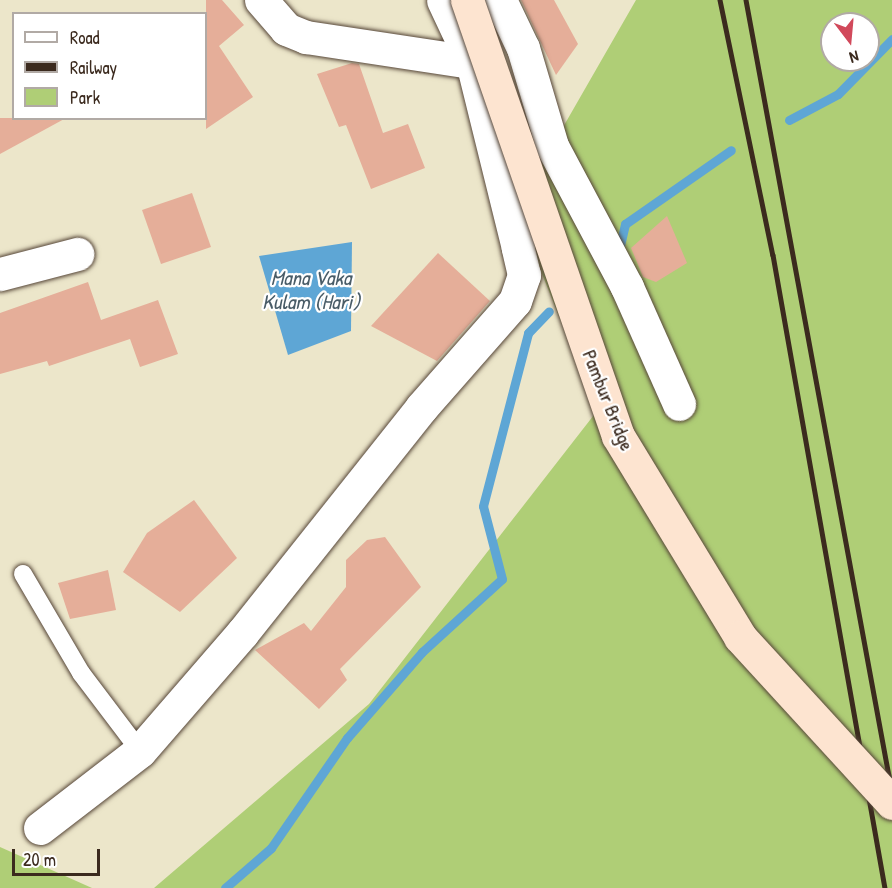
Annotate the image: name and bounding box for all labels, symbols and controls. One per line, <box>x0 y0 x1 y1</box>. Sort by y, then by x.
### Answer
legend <box>12 12 207 120</box>
north arrow <box>820 12 880 72</box>
text: Road <box>70 25 100 50</box>
text: N <box>847 46 862 69</box>
text: Railway <box>70 55 117 80</box>
text: Park <box>70 85 100 110</box>
water label: Mana Vaka Kulam (Hari) <box>262 265 360 315</box>
street label: Pambur Bridge <box>578 346 640 454</box>
scale bar <box>15 837 104 875</box>
text: 20 m <box>23 847 56 872</box>

